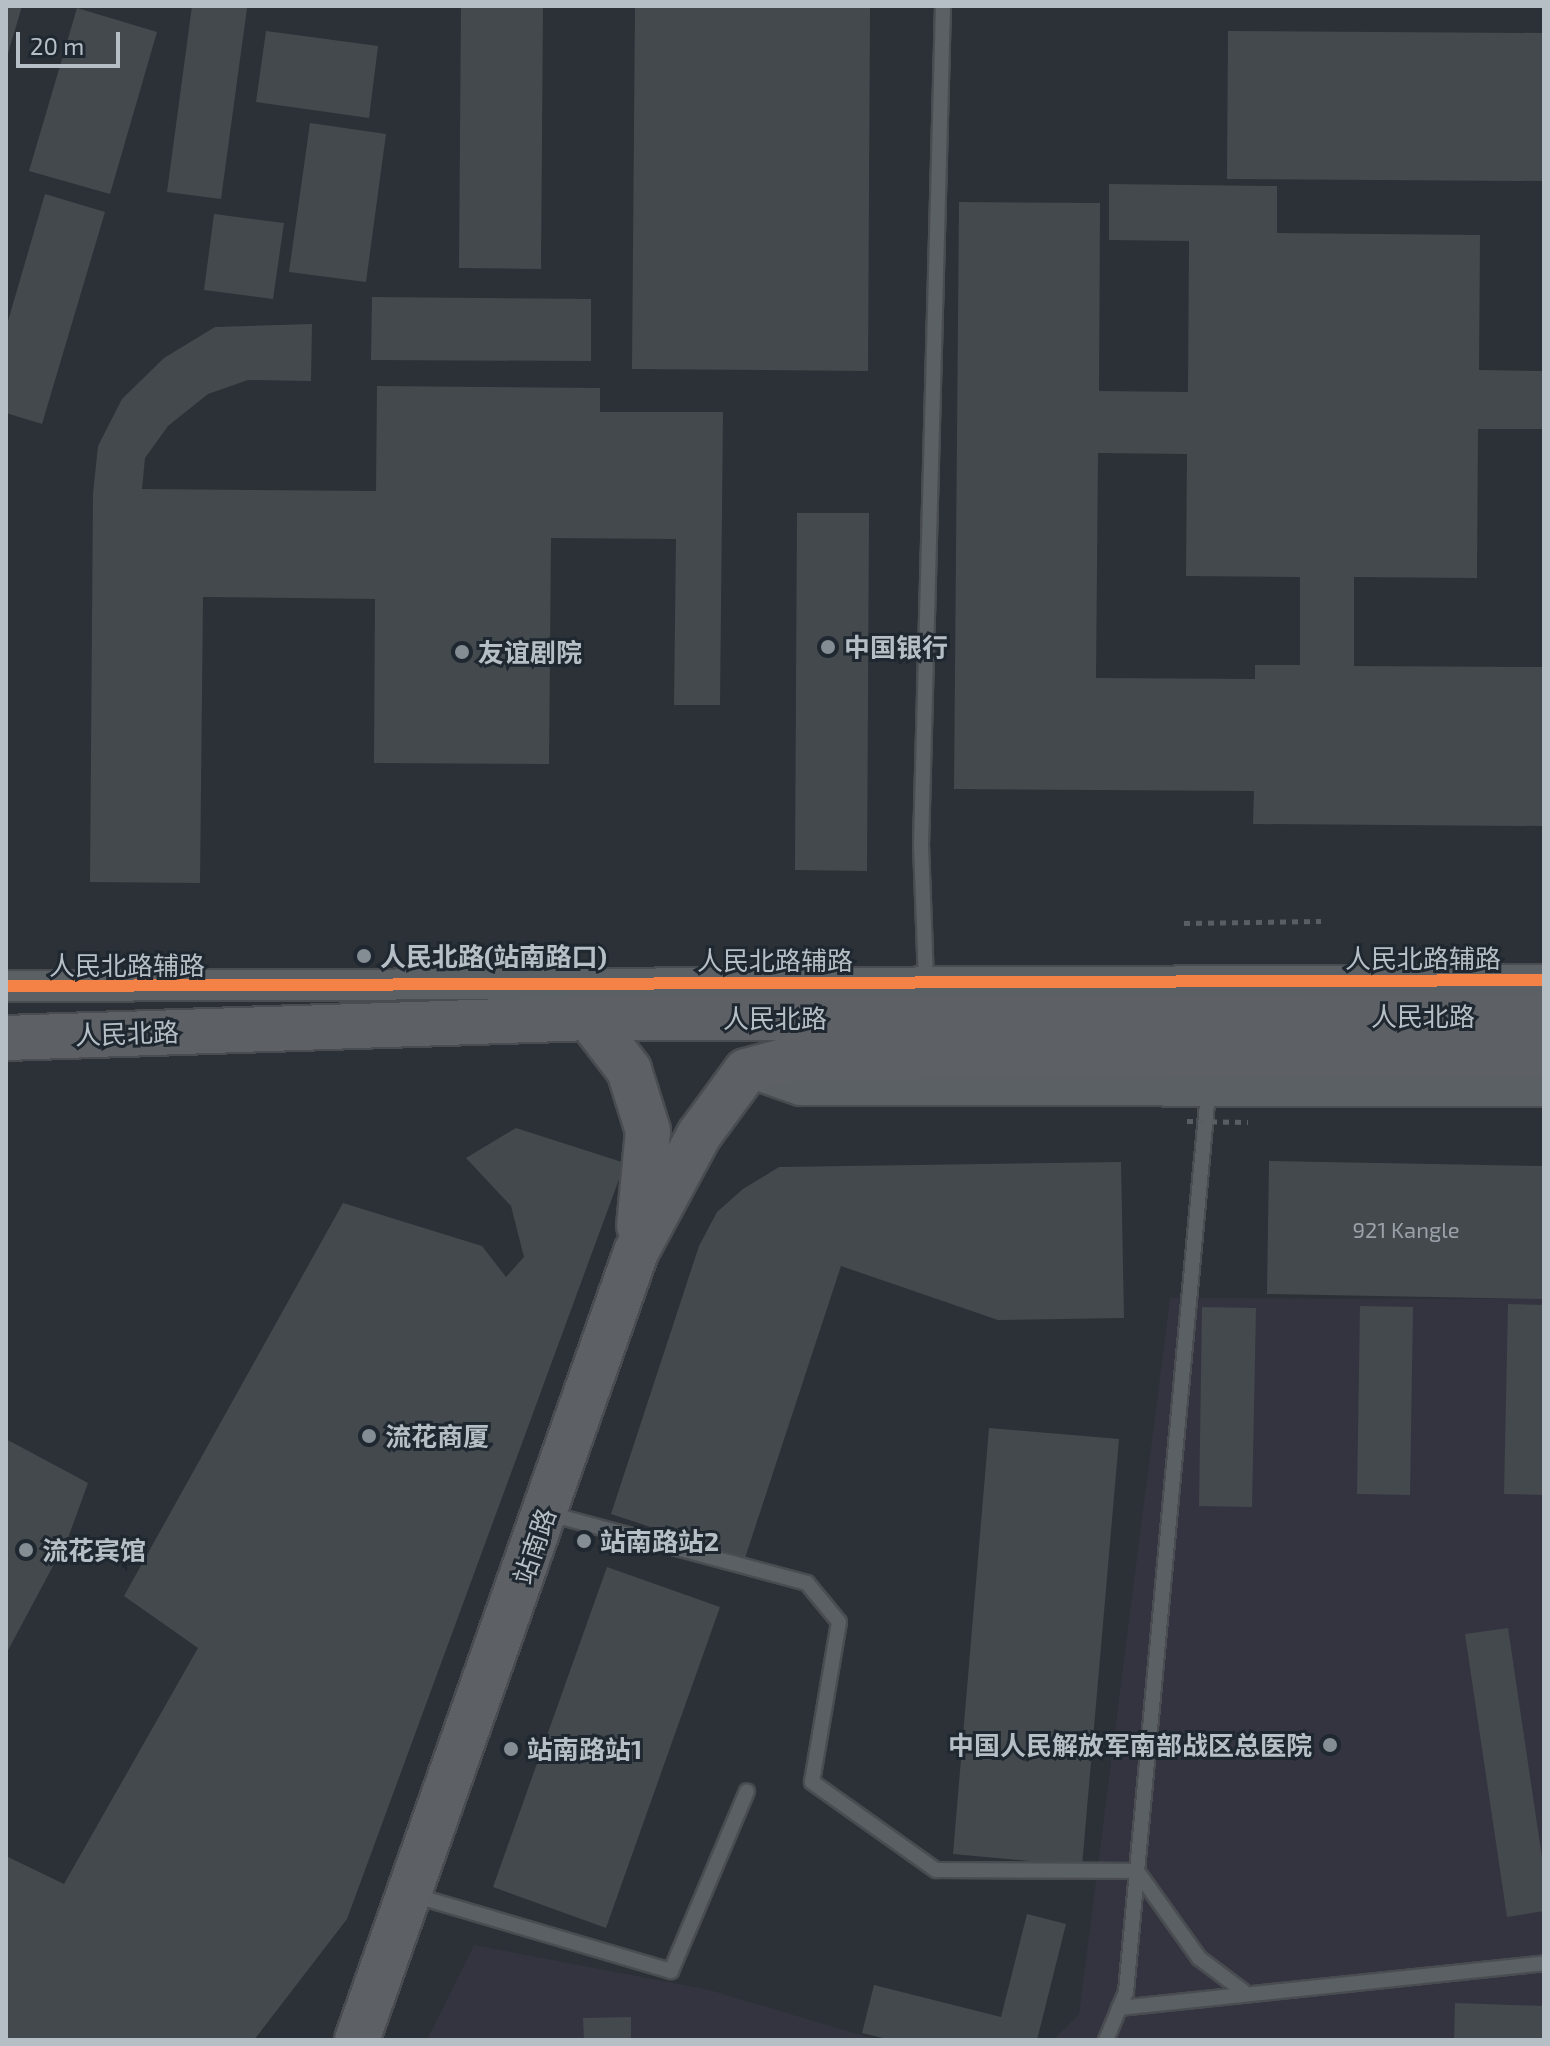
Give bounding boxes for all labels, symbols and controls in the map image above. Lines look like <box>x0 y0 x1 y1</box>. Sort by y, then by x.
scale bar <box>20 16 124 66</box>
text: 20 m <box>30 31 84 60</box>
place label: 中国银行 <box>844 631 948 663</box>
place label: 友谊剧院 <box>478 636 582 668</box>
marker: 中国银行 <box>819 638 837 656</box>
marker: 友谊剧院 <box>453 643 471 661</box>
place label: 人民北路(站南路口) <box>380 940 607 972</box>
street label: 人民北路辅路 <box>1345 942 1501 974</box>
street label: 人民北路辅路 <box>697 944 853 976</box>
marker: 人民北路(站南路口) <box>355 947 373 965</box>
street label: 人民北路辅路 <box>49 949 205 981</box>
street label: 人民北路 <box>1371 1000 1475 1032</box>
street label: 人民北路 <box>723 1002 827 1034</box>
street label: 人民北路 <box>74 1016 180 1050</box>
house number: 921 Kangle <box>1352 1217 1460 1243</box>
place label: 流花商厦 <box>385 1420 489 1452</box>
marker: 流花商厦 <box>360 1427 378 1445</box>
street label: 站南路 <box>507 1504 561 1588</box>
place label: 站南路站2 <box>600 1525 719 1557</box>
marker: 站南路站2 <box>575 1532 593 1550</box>
place label: 流花宾馆 <box>42 1534 146 1566</box>
marker: 流花宾馆 <box>17 1541 35 1559</box>
place label: 中国人民解放军南部战区总医院 <box>948 1729 1312 1761</box>
place label: 站南路站1 <box>527 1733 642 1765</box>
marker: 中国人民解放军南部战区总医院 <box>1319 1734 1341 1756</box>
marker: 站南路站1 <box>502 1740 520 1758</box>

